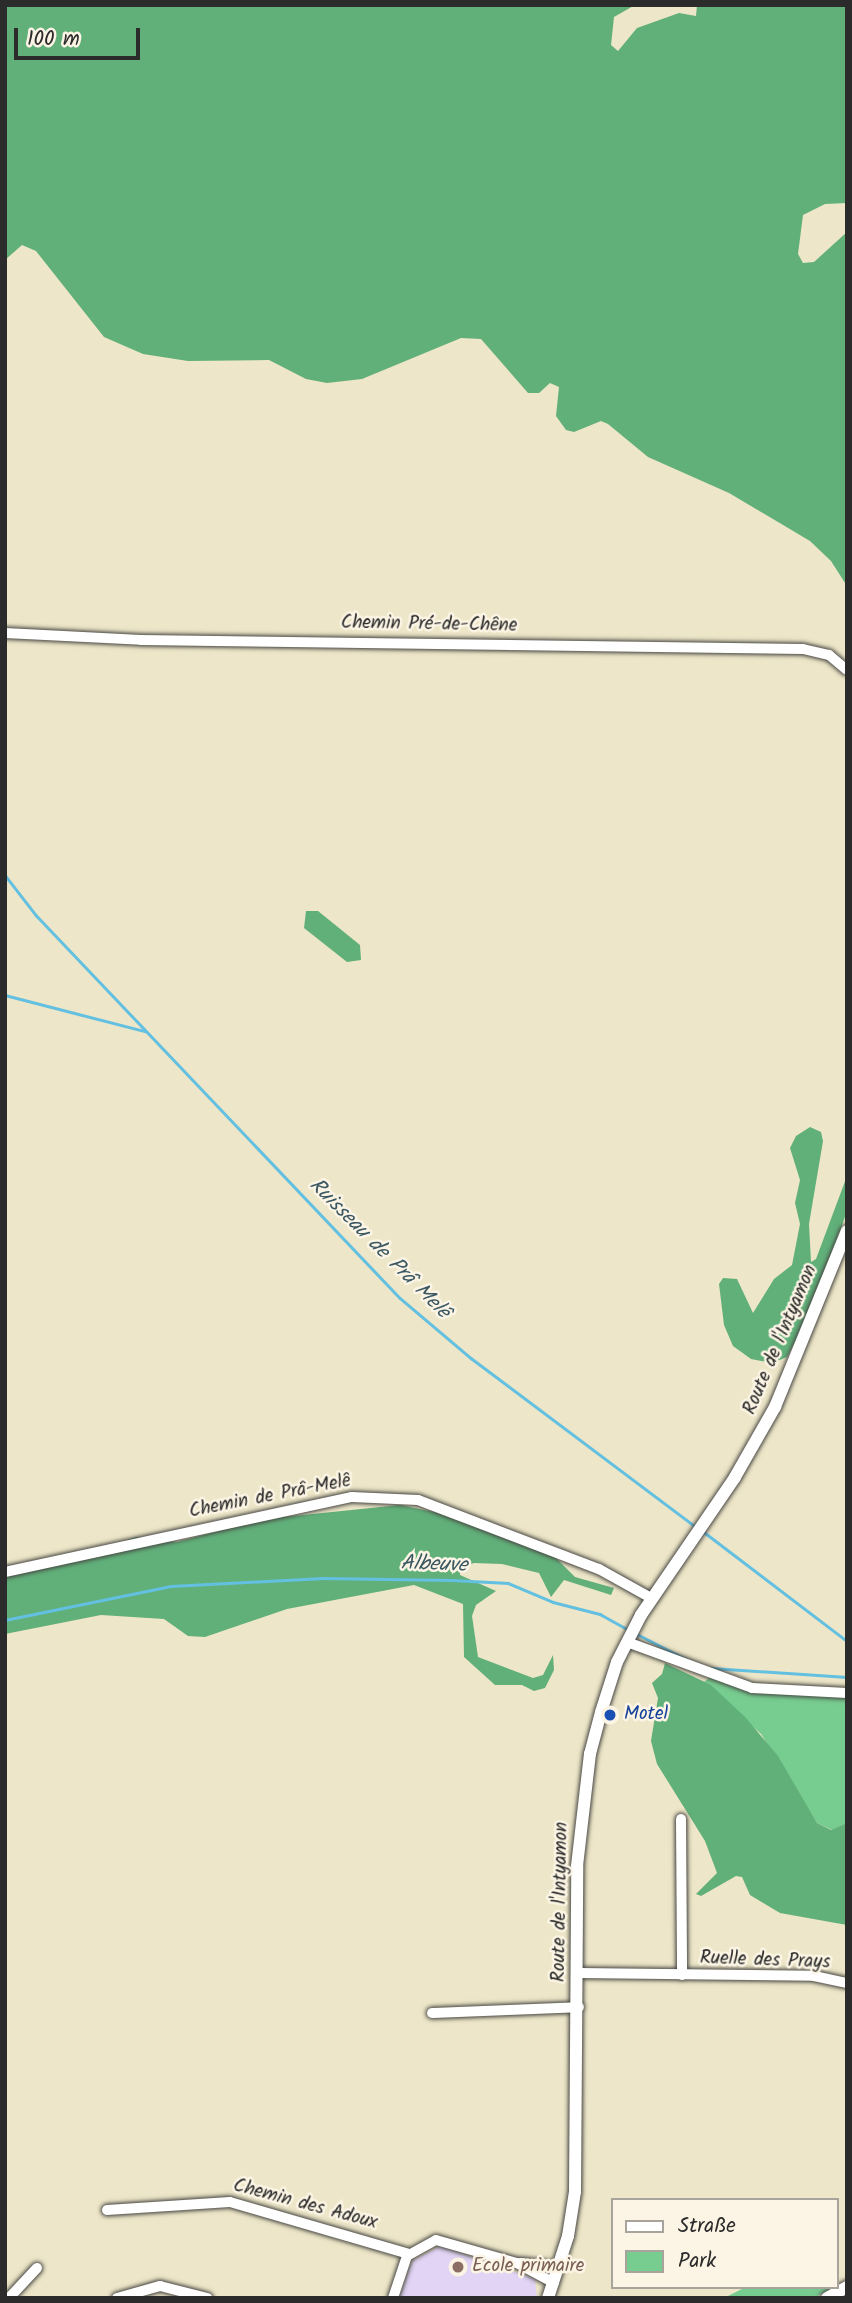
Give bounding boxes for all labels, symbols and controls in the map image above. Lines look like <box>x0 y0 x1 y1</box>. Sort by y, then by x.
scale bar <box>18 14 144 58</box>
text: 100 m <box>27 23 80 56</box>
street label: Chemin Pré-de-Chêne <box>341 612 517 638</box>
water label: Ruisseau de Prâ Melê <box>303 1173 455 1325</box>
street label: Route de l'Intyamon <box>739 1262 823 1418</box>
street label: Chemin de Prâ-Melê <box>187 1470 353 1524</box>
water label: Albeuve <box>400 1551 468 1579</box>
place label: Motel <box>624 1704 668 1726</box>
marker: Motel <box>602 1707 618 1723</box>
street label: Route de l'Intyamon <box>548 1822 574 1982</box>
street label: Ruelle des Prays <box>699 1947 831 1975</box>
street label: Chemin des Adoux <box>231 2175 379 2235</box>
legend <box>610 2198 838 2289</box>
text: Straße <box>678 2210 736 2243</box>
text: Park <box>678 2245 716 2278</box>
place label: Ecole primaire <box>472 2256 584 2278</box>
marker: Ecole primaire <box>450 2259 466 2275</box>

